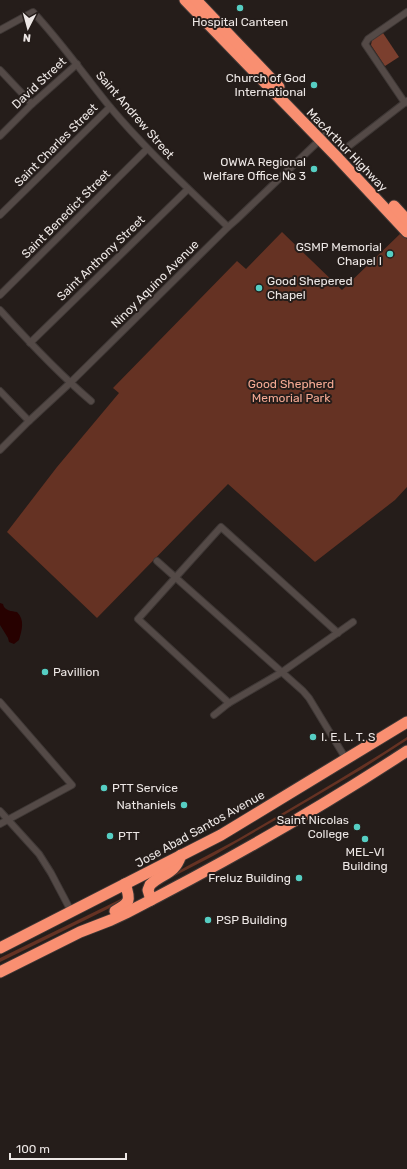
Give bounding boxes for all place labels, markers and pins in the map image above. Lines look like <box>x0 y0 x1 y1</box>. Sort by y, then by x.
marker: Hospital Canteen <box>235 3 245 13</box>
place label: Hospital Canteen <box>192 15 288 29</box>
place label: Church of God International <box>226 71 306 99</box>
marker: Church of God International <box>309 80 319 90</box>
place label: OWWA Regional Welfare Office № 3 <box>203 155 306 183</box>
marker: OWWA Regional Welfare Office № 3 <box>309 164 319 174</box>
place label: GSMP Memorial Chapel I <box>296 240 382 268</box>
marker: GSMP Memorial Chapel I <box>385 249 395 259</box>
place label: Good Shepered Chapel <box>267 274 353 302</box>
marker: Good Shepered Chapel <box>254 283 264 293</box>
place label: Pavillion <box>53 665 100 679</box>
marker: Pavillion <box>40 667 50 677</box>
place label: I. E. L. T. S <box>321 730 375 744</box>
marker: I. E. L. T. S <box>308 732 318 742</box>
place label: PTT Service <box>112 781 178 795</box>
marker: PTT Service <box>99 783 109 793</box>
place label: Nathaniels <box>117 798 176 812</box>
marker: Nathaniels <box>179 800 189 810</box>
place label: Saint Nicolas College <box>277 813 349 841</box>
marker: Saint Nicolas College <box>352 822 362 832</box>
place label: PTT <box>118 829 140 843</box>
marker: PTT <box>105 831 115 841</box>
marker: MEL-VI Building <box>360 834 370 844</box>
place label: MEL-VI Building <box>342 845 388 873</box>
place label: Freluz Building <box>208 871 291 885</box>
marker: Freluz Building <box>294 873 304 883</box>
place label: PSP Building <box>216 913 287 927</box>
marker: PSP Building <box>203 915 213 925</box>

